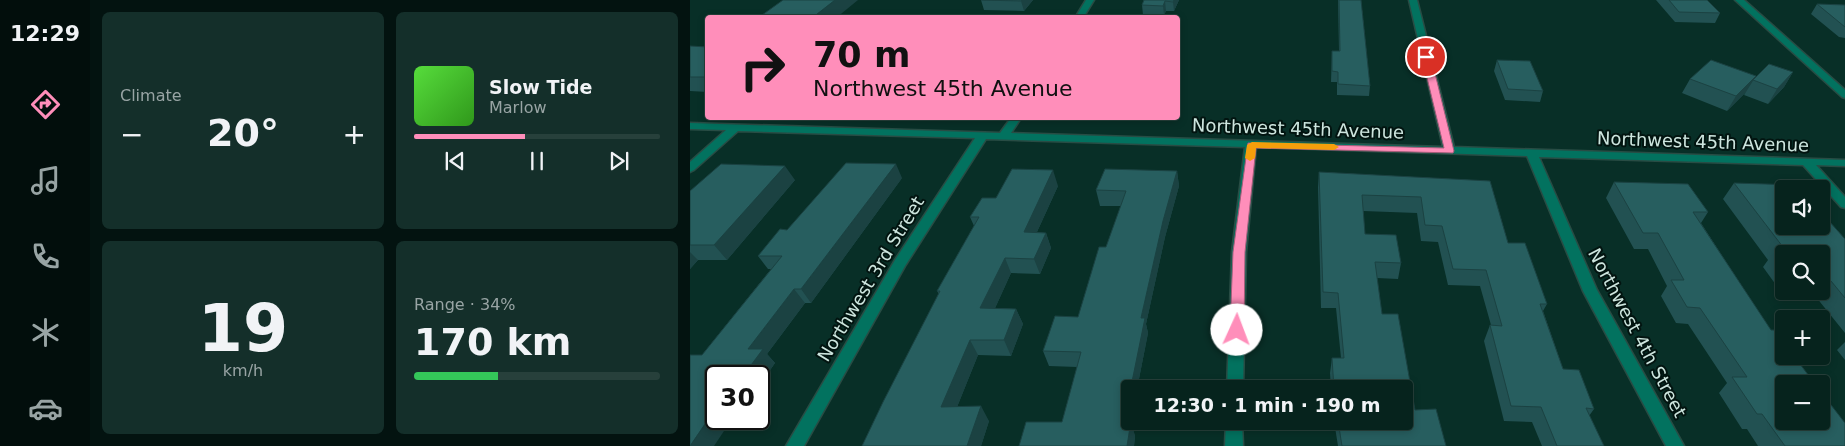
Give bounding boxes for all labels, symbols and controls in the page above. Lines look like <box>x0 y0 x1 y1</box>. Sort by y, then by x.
text: 12:29 <box>10 21 80 46</box>
icon: right <box>730 35 795 100</box>
text: 70 m <box>813 35 910 75</box>
pin <box>1405 36 1447 78</box>
icon: arrive <box>1412 43 1440 71</box>
text: Slow Tide <box>489 76 592 98</box>
text: Northwest 45th Avenue <box>813 76 1072 101</box>
text: Climate <box>120 86 182 105</box>
icon: directions <box>28 87 63 122</box>
text: Marlow <box>489 98 547 117</box>
text: 20° <box>207 111 279 155</box>
street label: Northwest 45th Avenue <box>1192 114 1404 143</box>
text: − <box>120 118 143 151</box>
text: + <box>343 118 366 151</box>
street label: Northwest 45th Avenue <box>1597 127 1809 156</box>
icon: previous <box>441 147 469 175</box>
icon: pause <box>523 147 551 175</box>
icon: next <box>605 147 633 175</box>
icon: music <box>28 163 63 198</box>
map controls <box>1775 180 1830 430</box>
button: sound <box>1775 180 1830 235</box>
street label: Northwest 3rd Street <box>813 192 928 365</box>
icon: phone <box>28 239 63 274</box>
street label: Northwest 4th Street <box>1584 245 1691 421</box>
button: search <box>1775 245 1830 300</box>
text: 19 <box>198 291 288 366</box>
text: Range · 34% <box>414 295 516 314</box>
position arrow <box>1210 303 1262 355</box>
button: + <box>1775 310 1830 365</box>
icon: climate <box>28 315 63 350</box>
text: 170 km <box>414 320 571 364</box>
text: km/h <box>223 361 263 380</box>
speed limit sign: 30 <box>705 365 770 430</box>
button: − <box>1775 375 1830 430</box>
icon: car <box>28 391 63 426</box>
text: 12:30 · 1 min · 190 m <box>1153 394 1381 416</box>

